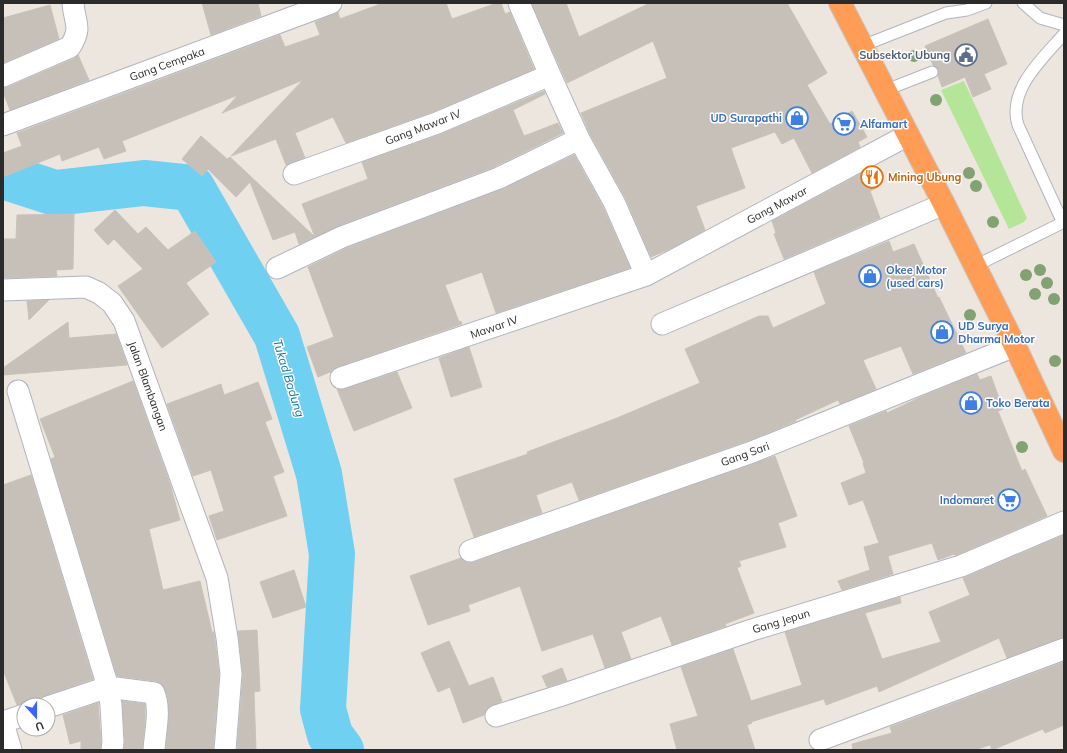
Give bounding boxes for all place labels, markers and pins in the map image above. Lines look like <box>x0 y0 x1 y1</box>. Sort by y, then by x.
public building icon: Subsektor Ubung <box>953 42 979 68</box>
place label: Subsektor Ubung <box>859 48 950 62</box>
shop icon: UD Surapathi <box>784 105 810 131</box>
place label: UD Surapathi <box>710 111 782 125</box>
supermarket icon: Alfamart <box>831 111 857 137</box>
place label: Alfamart <box>860 117 907 131</box>
restaurant icon: Mining Ubung <box>859 164 885 190</box>
place label: Mining Ubung <box>888 170 962 184</box>
shop icon: Okee Motor (used cars) <box>857 263 883 289</box>
place label: Okee Motor (used cars) <box>886 263 947 290</box>
shop icon: UD Surya Dharma Motor <box>929 319 955 345</box>
place label: UD Surya Dharma Motor <box>958 319 1036 346</box>
shop icon: Toko Berata <box>958 390 984 416</box>
place label: Toko Berata <box>986 396 1050 410</box>
supermarket icon: Indomaret <box>996 487 1022 513</box>
place label: Indomaret <box>940 493 994 507</box>

